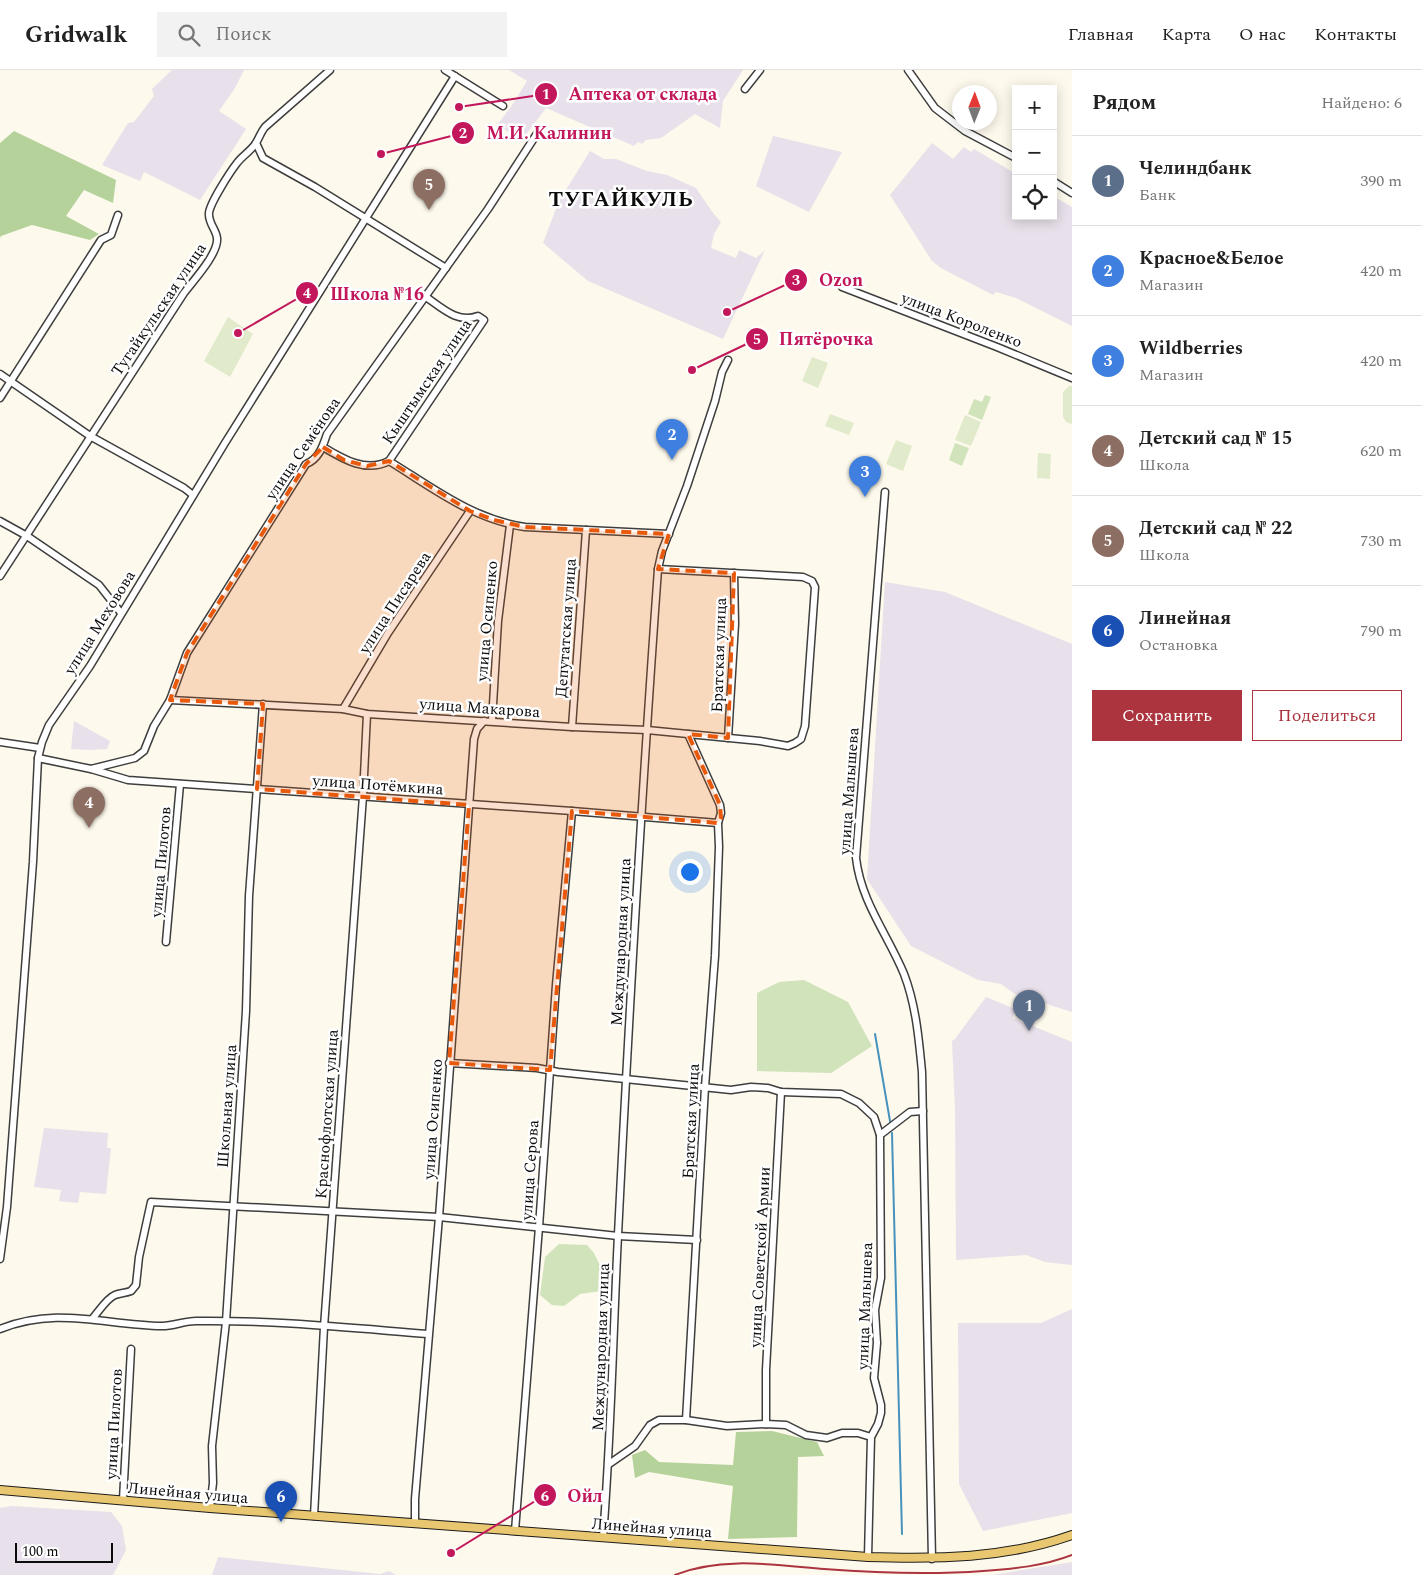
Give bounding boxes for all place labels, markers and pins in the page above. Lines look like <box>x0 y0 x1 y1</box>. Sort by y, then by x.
callout: Аптека от склада <box>534 77 728 110</box>
callout: М.И. Калинин <box>451 116 621 149</box>
pin: 5 <box>413 169 445 210</box>
callout: Ozon <box>784 264 873 297</box>
callout: Школа №16 <box>295 277 434 310</box>
callout: Пятёрочка <box>744 322 884 355</box>
pin: 2 <box>656 419 688 460</box>
pin: 3 <box>849 456 881 497</box>
pin: 4 <box>73 787 105 828</box>
pin: 1 <box>1013 990 1045 1031</box>
callout: Ойл <box>532 1479 613 1512</box>
pin: 6 <box>265 1481 297 1522</box>

